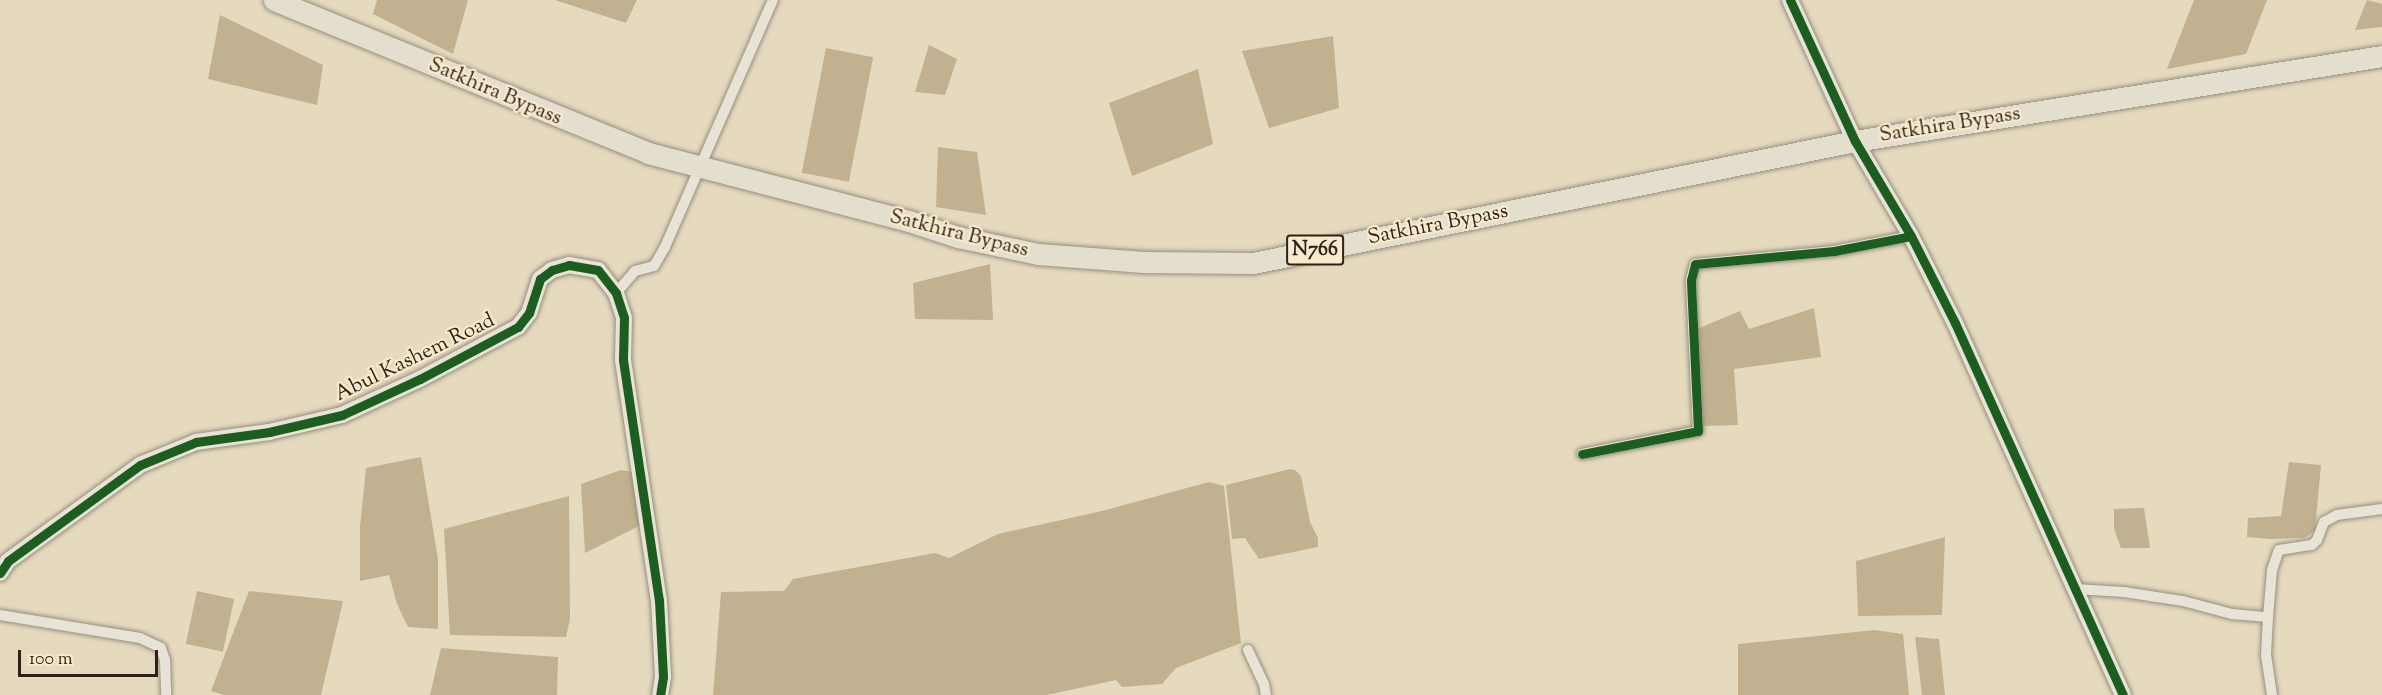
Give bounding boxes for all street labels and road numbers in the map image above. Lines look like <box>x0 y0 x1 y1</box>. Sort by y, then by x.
street label: Satkhira Bypass <box>425 53 565 131</box>
street label: Satkhira Bypass <box>1878 101 2022 149</box>
street label: Satkhira Bypass <box>1366 199 1510 251</box>
street label: Satkhira Bypass <box>887 205 1031 263</box>
road number: N766 <box>1285 233 1345 267</box>
street label: Abul Kashem Road <box>331 308 499 408</box>

